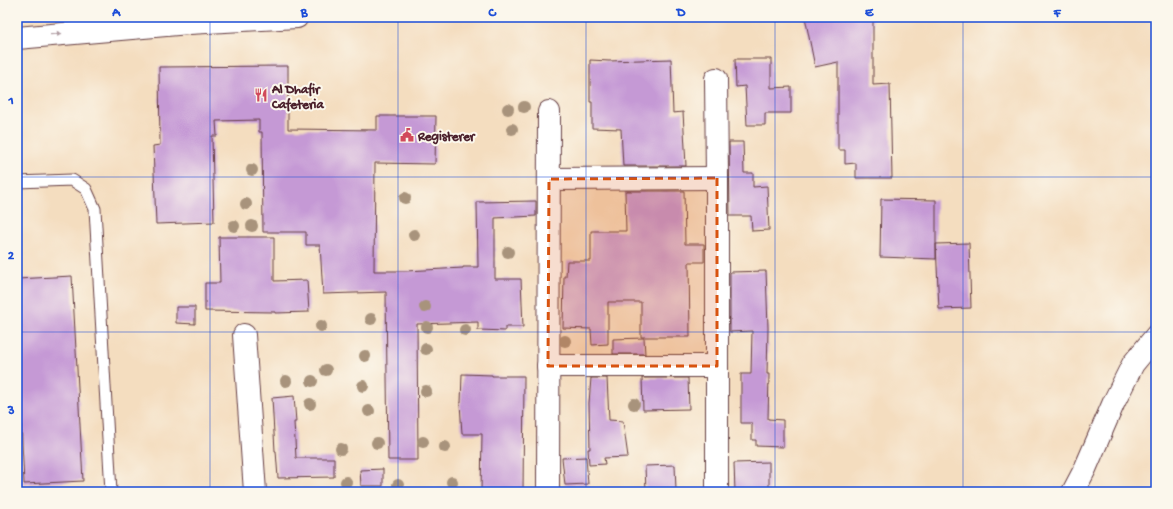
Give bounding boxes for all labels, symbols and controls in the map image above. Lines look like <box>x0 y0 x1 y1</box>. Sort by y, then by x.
text: A <box>111 6 121 21</box>
text: B <box>300 6 309 21</box>
text: C <box>487 6 497 21</box>
text: D <box>676 6 686 21</box>
text: E <box>865 6 874 21</box>
text: F <box>1053 6 1062 21</box>
one-way arrow <box>50 31 62 38</box>
place label: Al Dhafir Cafeteria <box>271 82 324 113</box>
restaurant icon: Al Dhafir Cafeteria <box>253 87 269 103</box>
text: 1 <box>7 94 14 109</box>
public building icon: Registerer <box>399 127 415 143</box>
place label: Registerer <box>417 130 476 145</box>
text: 2 <box>8 249 15 264</box>
text: 3 <box>7 404 15 419</box>

